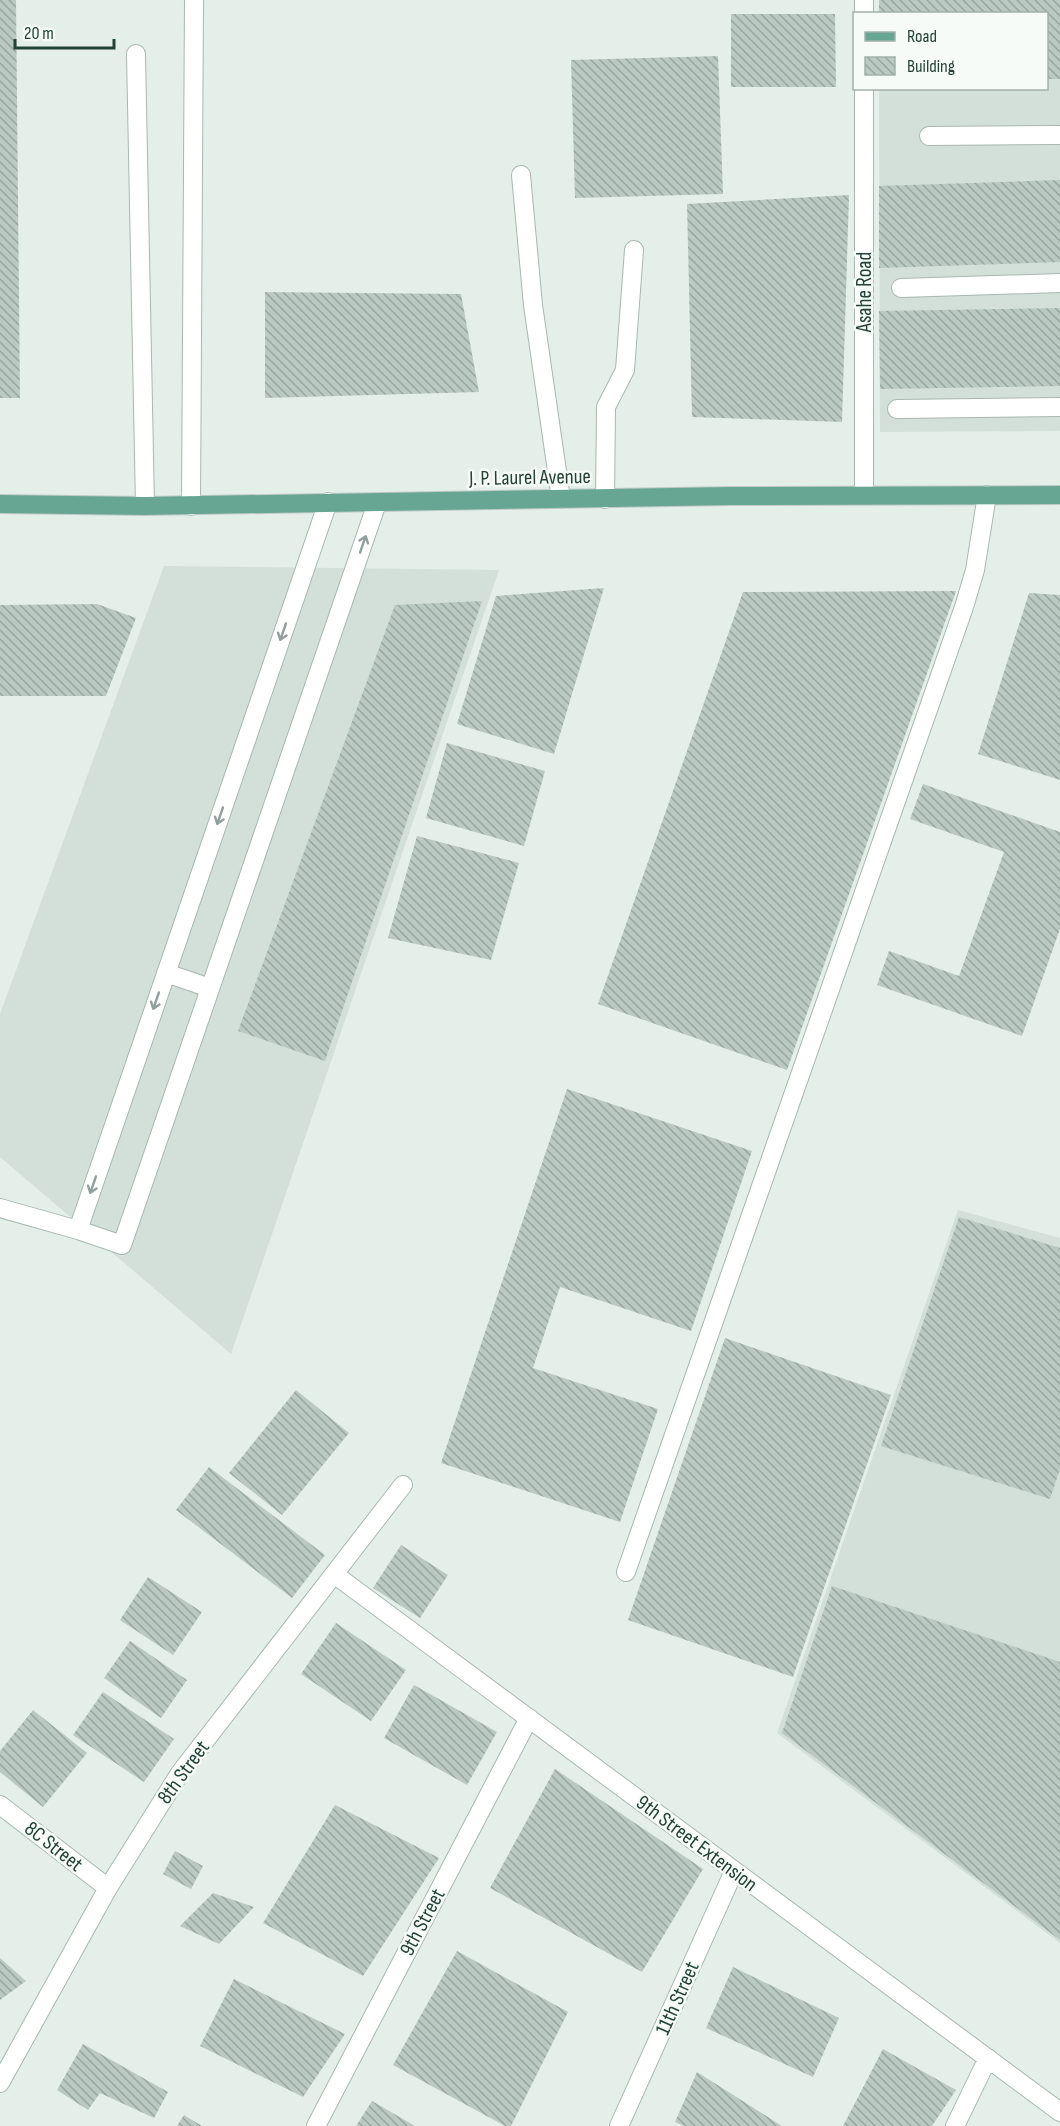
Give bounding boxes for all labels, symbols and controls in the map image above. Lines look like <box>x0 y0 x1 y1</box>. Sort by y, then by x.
scale bar <box>15 12 114 50</box>
legend <box>853 12 1048 90</box>
text: 20 m <box>24 23 54 44</box>
text: Road <box>907 26 937 47</box>
text: Building <box>907 56 955 77</box>
street label: Asahe Road <box>852 252 877 333</box>
street label: J. P. Laurel Avenue <box>468 464 591 491</box>
one-way arrow <box>358 535 369 554</box>
one-way arrow <box>277 622 288 641</box>
one-way arrow <box>213 806 224 825</box>
one-way arrow <box>150 991 161 1010</box>
one-way arrow <box>87 1175 98 1194</box>
street label: 8th Street <box>152 1736 215 1809</box>
street label: 9th Street Extension <box>631 1790 762 1897</box>
street label: 8C Street <box>20 1816 88 1877</box>
street label: 9th Street <box>394 1884 450 1960</box>
street label: 11th Street <box>650 1958 705 2039</box>

